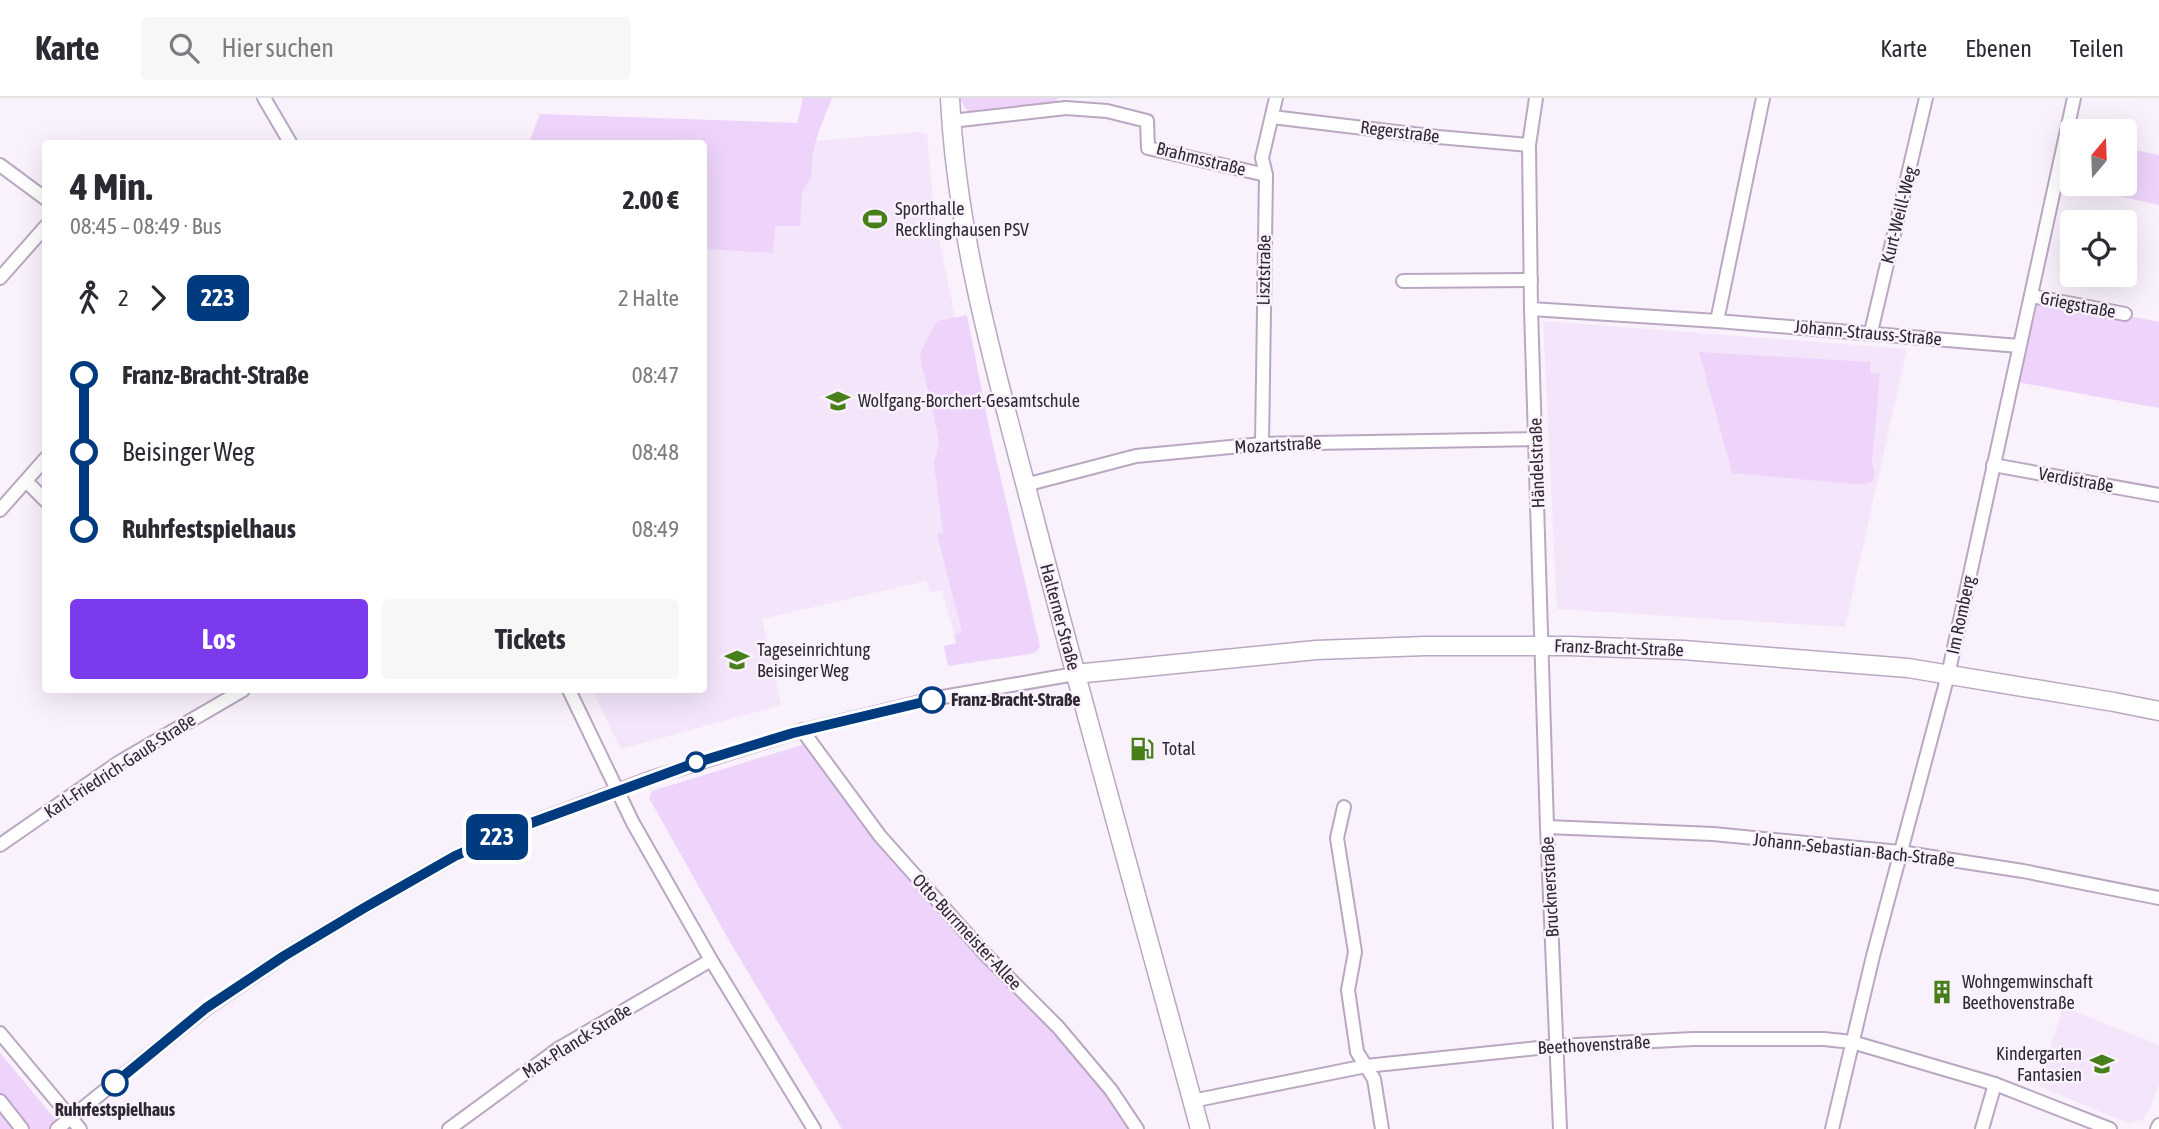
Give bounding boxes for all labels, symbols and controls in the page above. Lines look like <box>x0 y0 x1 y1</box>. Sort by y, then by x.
search box <box>141 17 631 80</box>
text: Karte <box>35 29 99 67</box>
icon: search <box>165 29 203 67</box>
text: Hier suchen <box>221 33 334 63</box>
text: Karte <box>1880 35 1927 62</box>
text: Ebenen <box>1965 35 2032 62</box>
text: Teilen <box>2070 35 2124 62</box>
street label: Regerstraße <box>1359 116 1441 147</box>
north arrow <box>2060 119 2137 196</box>
map controls <box>2060 119 2137 287</box>
street label: Brahmsstraße <box>1154 137 1248 180</box>
street label: Kurt-Weill-Weg <box>1876 164 1921 266</box>
text: 4 Min. <box>70 165 152 208</box>
text: 2.00 € <box>622 185 679 215</box>
place label: Sporthalle Recklinghausen PSV <box>895 198 1029 240</box>
sports icon: Sporthalle Recklinghausen PSV <box>861 205 889 233</box>
button: locate <box>2060 210 2137 287</box>
text: 08:45 – 08:49 · Bus <box>70 213 222 239</box>
street label: Lisztstraße <box>1252 235 1275 305</box>
icon: walk <box>70 279 108 317</box>
icon: forward <box>139 279 177 317</box>
text: 223 <box>201 284 235 311</box>
text: 2 <box>118 285 129 311</box>
text: 2 Halte <box>618 285 679 311</box>
street label: Griegstraße <box>2039 287 2118 322</box>
street label: Johann-Strauss-Straße <box>1793 316 1943 349</box>
text: Franz-Bracht-Straße <box>122 360 309 390</box>
text: 08:47 <box>632 362 679 388</box>
school or university icon: Wolfgang-Borchert-Gesamtschule <box>824 387 852 415</box>
place label: Wolfgang-Borchert-Gesamtschule <box>858 390 1080 411</box>
street label: Händelstraße <box>1524 417 1549 509</box>
street label: Mozartstraße <box>1234 432 1322 457</box>
text: Beisinger Weg <box>122 437 255 467</box>
text: 08:48 <box>632 439 679 465</box>
street label: Verdistraße <box>2037 463 2115 496</box>
text: Ruhrfestspielhaus <box>122 514 296 544</box>
text: 08:49 <box>632 516 679 542</box>
street label: Halterner Straße <box>1036 561 1085 672</box>
street label: Im Romberg <box>1942 574 1979 656</box>
button: Los <box>70 599 368 679</box>
button: Tickets <box>382 599 679 679</box>
street label: Franz-Bracht-Straße <box>1554 635 1684 660</box>
place label: Tageseinrichtung Beisinger Weg <box>757 639 870 681</box>
school or university icon: Tageseinrichtung Beisinger Weg <box>723 646 751 674</box>
marker: Franz-Bracht-Straße <box>919 687 945 713</box>
place label: Franz-Bracht-Straße <box>951 689 1081 710</box>
street label: Karl-Friedrich-Gauß-Straße <box>40 709 199 822</box>
fuel station icon: Total <box>1128 735 1156 763</box>
place label: Total <box>1162 738 1196 759</box>
unlabelled marker <box>686 752 706 772</box>
line badge: 223 <box>457 814 537 860</box>
text: 223 <box>480 823 514 850</box>
street label: Johann-Sebastian-Bach-Straße <box>1752 828 1956 871</box>
street label: Brucknerstraße <box>1536 836 1563 938</box>
street label: Otto-Burrmeister-Allee <box>908 869 1026 994</box>
place label: Wohngemwinschaft Beethovenstraße <box>1962 971 2093 1013</box>
building icon: Wohngemwinschaft Beethovenstraße <box>1928 978 1956 1006</box>
street label: Max-Planck-Straße <box>518 999 635 1083</box>
street label: Beethovenstraße <box>1537 1031 1651 1058</box>
place label: Kindergarten Fantasien <box>1996 1043 2082 1085</box>
school or university icon: Kindergarten Fantasien <box>2088 1050 2116 1078</box>
marker: Ruhrfestspielhaus <box>102 1070 128 1096</box>
place label: Ruhrfestspielhaus <box>55 1099 176 1120</box>

